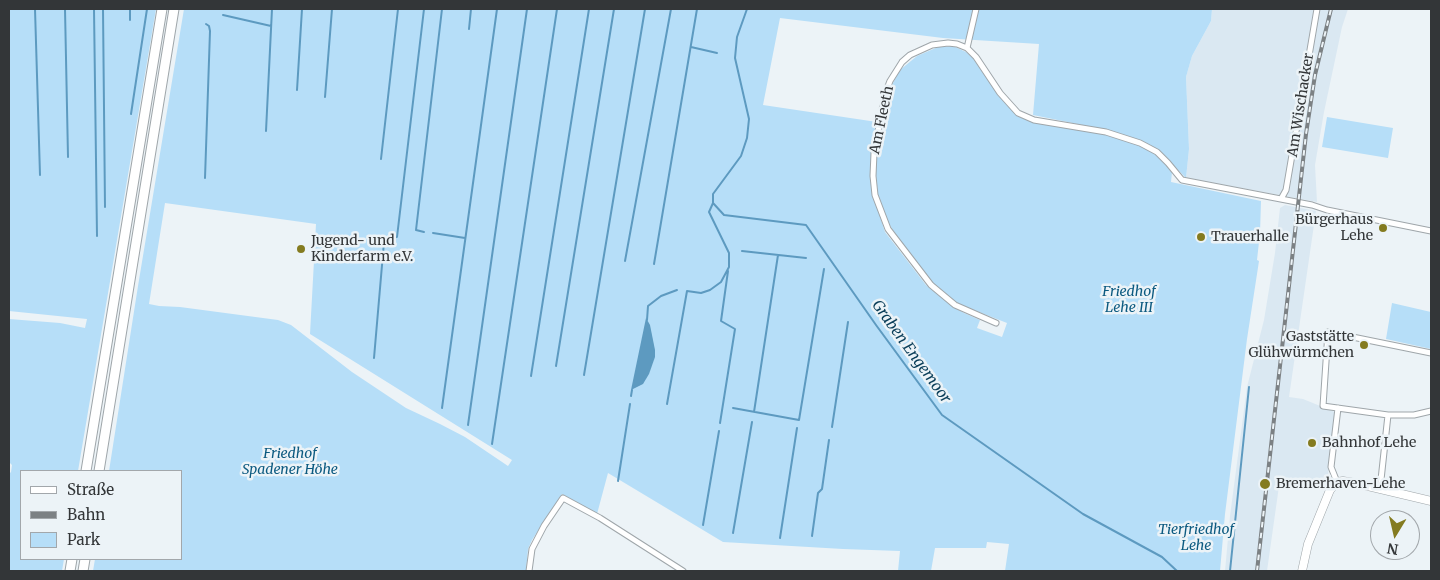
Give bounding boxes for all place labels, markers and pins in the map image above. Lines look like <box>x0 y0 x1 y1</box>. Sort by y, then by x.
place label: Bürgerhaus Lehe <box>1295 212 1373 244</box>
marker: Bürgerhaus Lehe <box>1377 222 1389 234</box>
place label: Trauerhalle <box>1211 229 1289 245</box>
marker: Trauerhalle <box>1195 231 1207 243</box>
place label: Jugend- und Kinderfarm e.V. <box>311 233 413 266</box>
marker: Jugend- und Kinderfarm e.V. <box>295 243 307 255</box>
place label: Gaststätte Glühwürmchen <box>1248 329 1354 362</box>
marker: Gaststätte Glühwürmchen <box>1358 339 1370 351</box>
place label: Bahnhof Lehe <box>1322 435 1416 451</box>
marker: Bahnhof Lehe <box>1306 437 1318 449</box>
place label: Bremerhaven-Lehe <box>1276 476 1405 492</box>
marker: Bremerhaven-Lehe <box>1258 477 1272 491</box>

